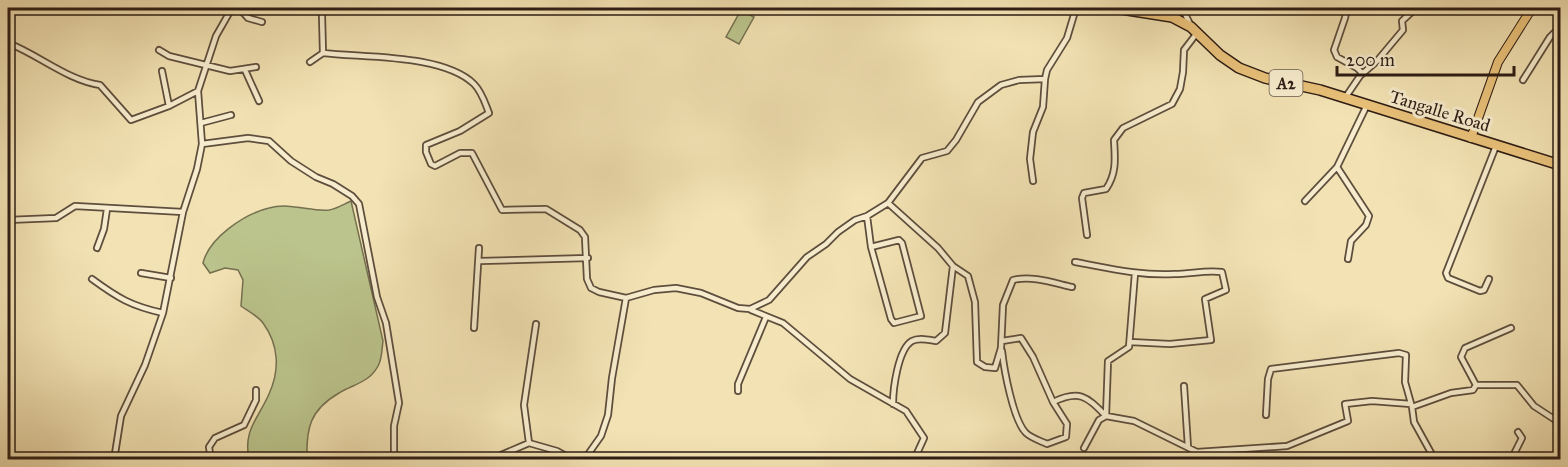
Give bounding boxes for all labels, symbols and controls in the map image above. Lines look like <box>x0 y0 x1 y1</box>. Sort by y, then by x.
scale bar <box>1337 39 1514 77</box>
text: 200 m <box>1346 49 1395 71</box>
road number: A2 <box>1270 70 1302 96</box>
street label: Tangalle Road <box>1387 85 1493 138</box>

